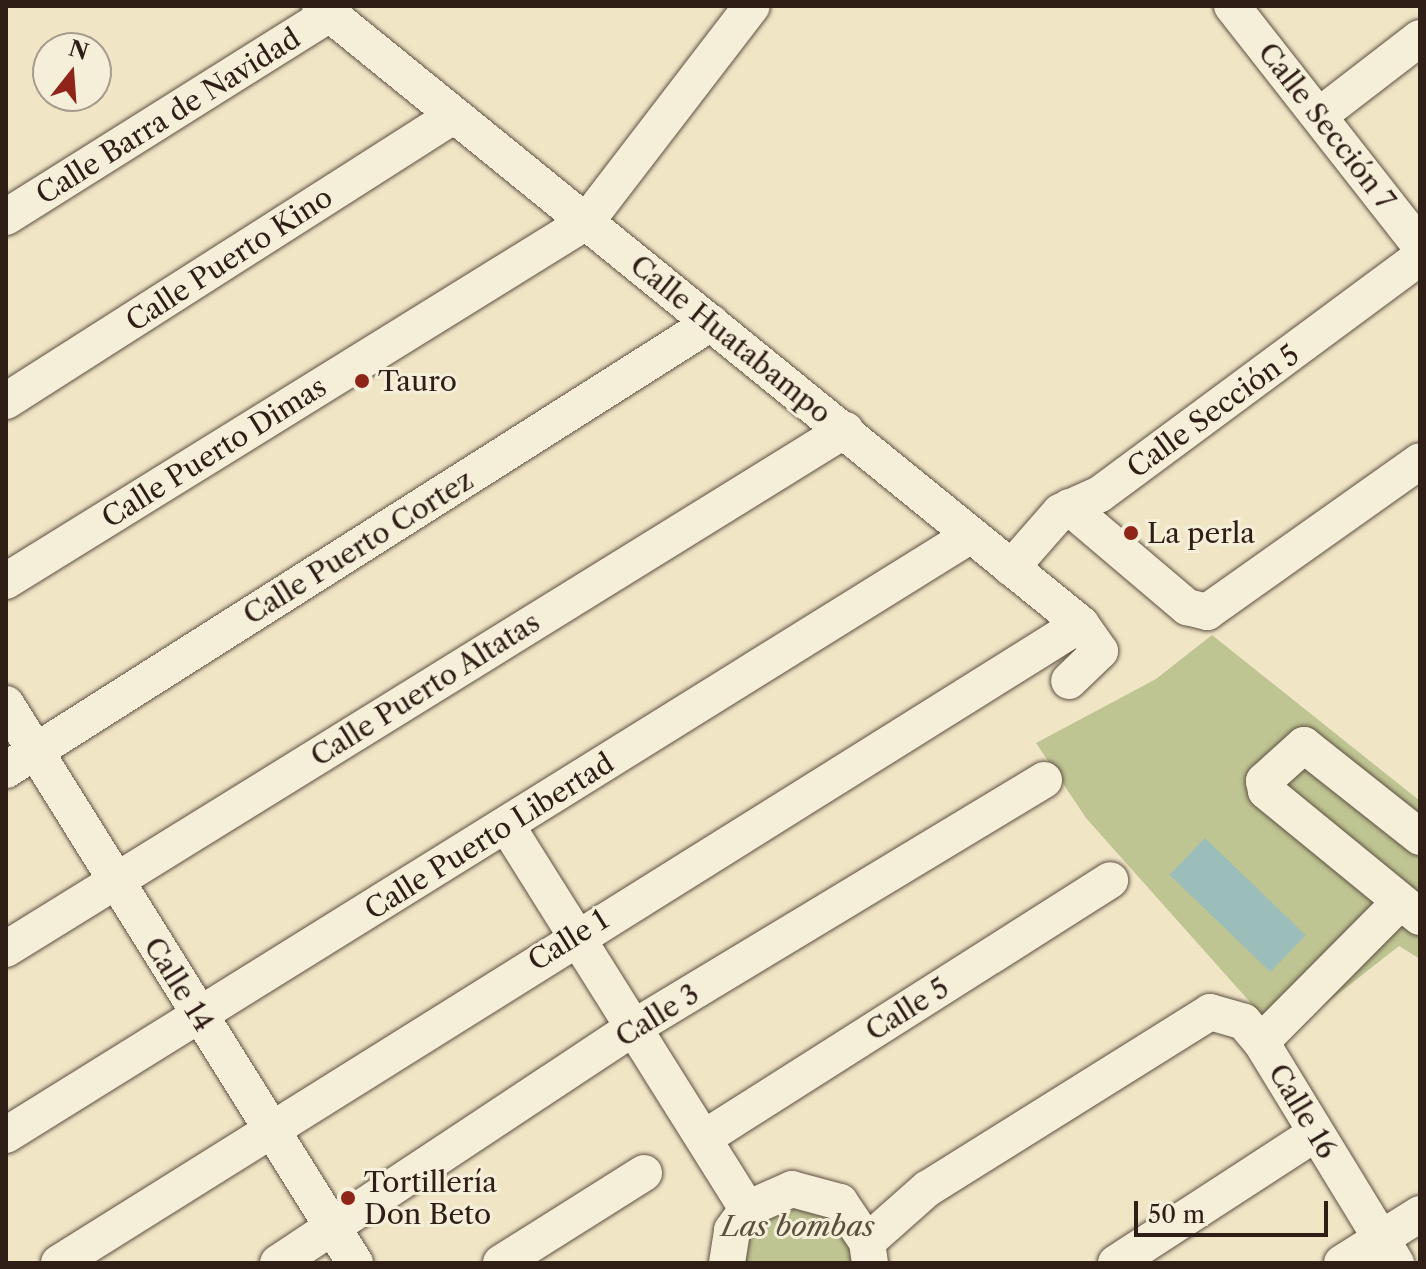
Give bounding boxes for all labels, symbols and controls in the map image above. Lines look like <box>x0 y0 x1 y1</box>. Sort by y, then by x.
street label: Calle Barra de Navidad <box>30 21 306 211</box>
north arrow <box>32 32 112 112</box>
street label: Calle Sección 7 <box>1251 36 1403 216</box>
street label: Calle Puerto Kino <box>120 180 338 338</box>
street label: Calle Huatabampo <box>624 248 838 430</box>
street label: Calle Sección 5 <box>1121 337 1305 485</box>
place label: Tauro <box>378 364 457 398</box>
street label: Calle Puerto Dimas <box>96 369 332 535</box>
marker: Tauro <box>353 372 371 390</box>
street label: Calle Puerto Cortez <box>237 463 479 631</box>
place label: La perla <box>1147 516 1255 550</box>
marker: La perla <box>1122 524 1140 542</box>
street label: Calle Puerto Altatas <box>304 605 546 773</box>
street label: Calle Puerto Libertad <box>358 746 620 926</box>
street label: Calle 1 <box>522 902 614 978</box>
street label: Calle 14 <box>137 931 221 1037</box>
street label: Calle 5 <box>859 971 955 1047</box>
street label: Calle 3 <box>609 976 705 1054</box>
street label: Calle 16 <box>1262 1058 1344 1164</box>
place label: Tortillería Don Beto <box>364 1165 497 1231</box>
scale bar <box>1138 1185 1332 1235</box>
marker: Tortillería Don Beto <box>339 1189 357 1207</box>
text: 50 m <box>1148 1200 1205 1229</box>
park label: Las bombas <box>721 1209 875 1243</box>

